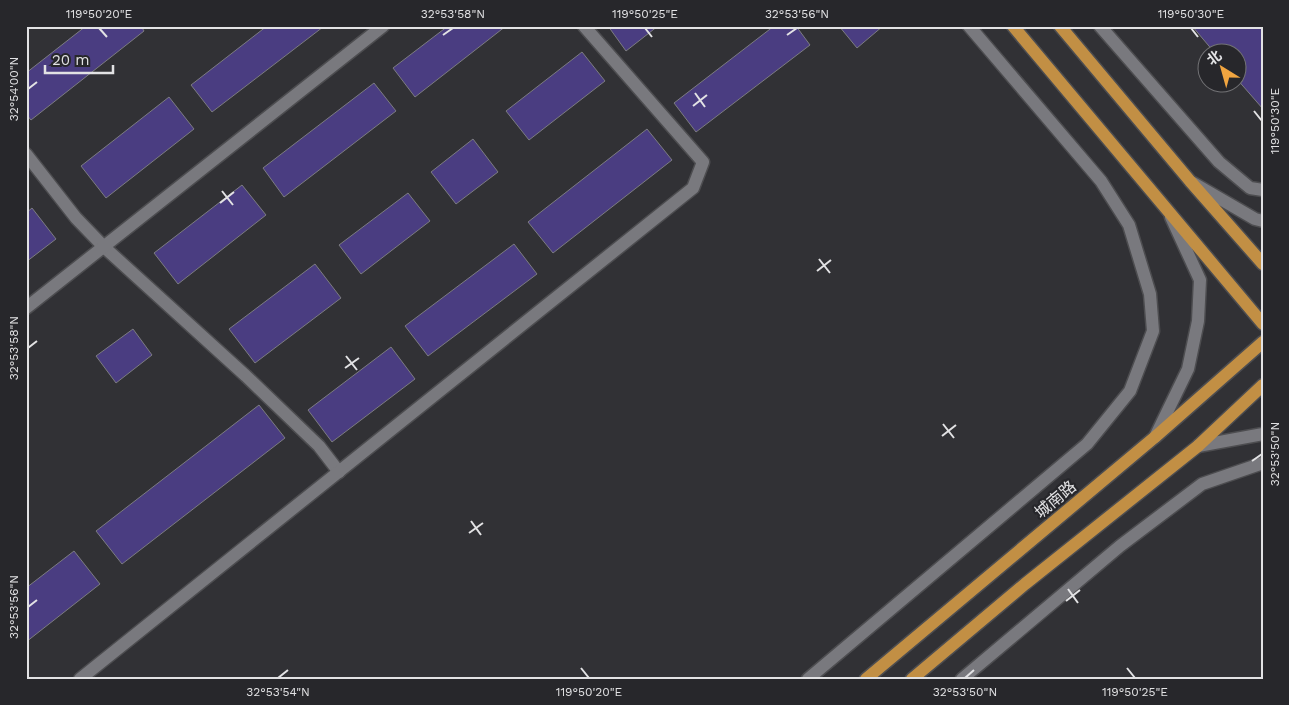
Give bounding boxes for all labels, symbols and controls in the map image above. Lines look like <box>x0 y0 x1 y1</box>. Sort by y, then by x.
text: 119°50'20"E <box>66 7 133 21</box>
text: 32°53'58"N <box>421 7 485 21</box>
text: 119°50'25"E <box>612 7 678 21</box>
text: 32°53'56"N <box>765 7 829 21</box>
text: 119°50'30"E <box>1158 7 1225 21</box>
scale bar <box>45 42 112 74</box>
north arrow <box>1196 42 1246 92</box>
text: 北 <box>1204 47 1225 68</box>
text: 20 m <box>52 51 90 69</box>
text: 32°54'00"N <box>7 57 21 121</box>
text: 119°50'30"E <box>1268 87 1282 154</box>
text: 32°53'58"N <box>7 316 21 380</box>
text: 32°53'50"N <box>1268 422 1282 486</box>
street label: 城南路 <box>1031 477 1080 522</box>
text: 32°53'56"N <box>7 575 21 639</box>
text: 32°53'54"N <box>246 685 310 699</box>
text: 119°50'20"E <box>556 685 623 699</box>
text: 32°53'50"N <box>933 685 997 699</box>
text: 119°50'25"E <box>1102 685 1168 699</box>

